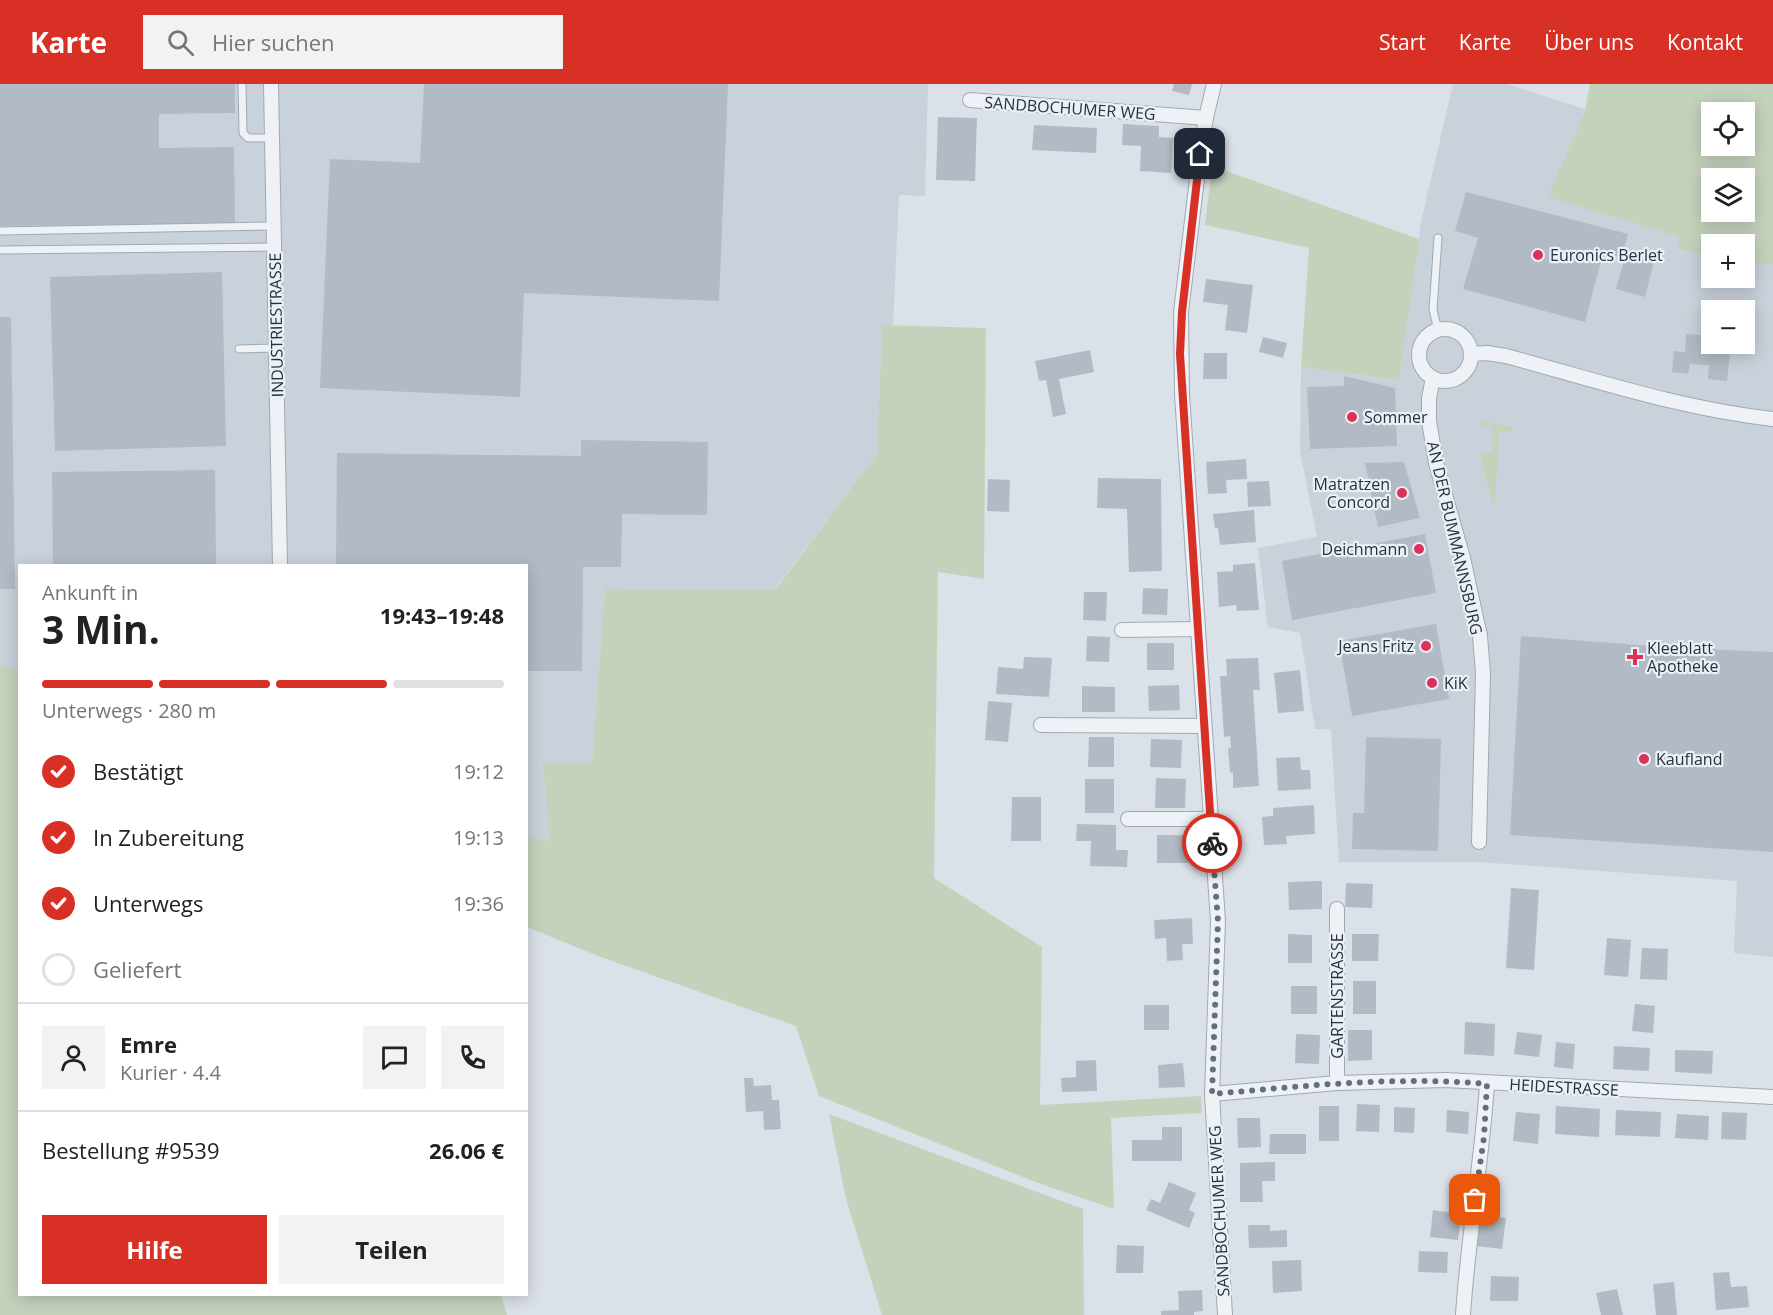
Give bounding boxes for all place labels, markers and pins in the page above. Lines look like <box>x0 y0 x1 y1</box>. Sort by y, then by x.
pin <box>1174 128 1225 179</box>
place label: Euronics Berlet <box>1550 244 1663 266</box>
marker: Euronics Berlet <box>1531 248 1545 262</box>
place label: Sommer <box>1364 406 1428 428</box>
marker: Sommer <box>1345 410 1359 424</box>
place label: Matratzen Concord <box>1314 473 1390 513</box>
marker: Matratzen Concord <box>1395 486 1409 500</box>
place label: Deichmann <box>1322 538 1407 560</box>
marker: Deichmann <box>1412 542 1426 556</box>
place label: Jeans Fritz <box>1336 635 1414 657</box>
place label: Kleeblatt Apotheke <box>1647 637 1718 677</box>
marker: Jeans Fritz <box>1419 639 1433 653</box>
marker: Kleeblatt Apotheke <box>1628 650 1642 664</box>
place label: KiK <box>1444 672 1468 694</box>
marker: KiK <box>1425 676 1439 690</box>
place label: Kaufland <box>1656 748 1722 770</box>
marker: Kaufland <box>1637 752 1651 766</box>
pin <box>1449 1174 1500 1225</box>

